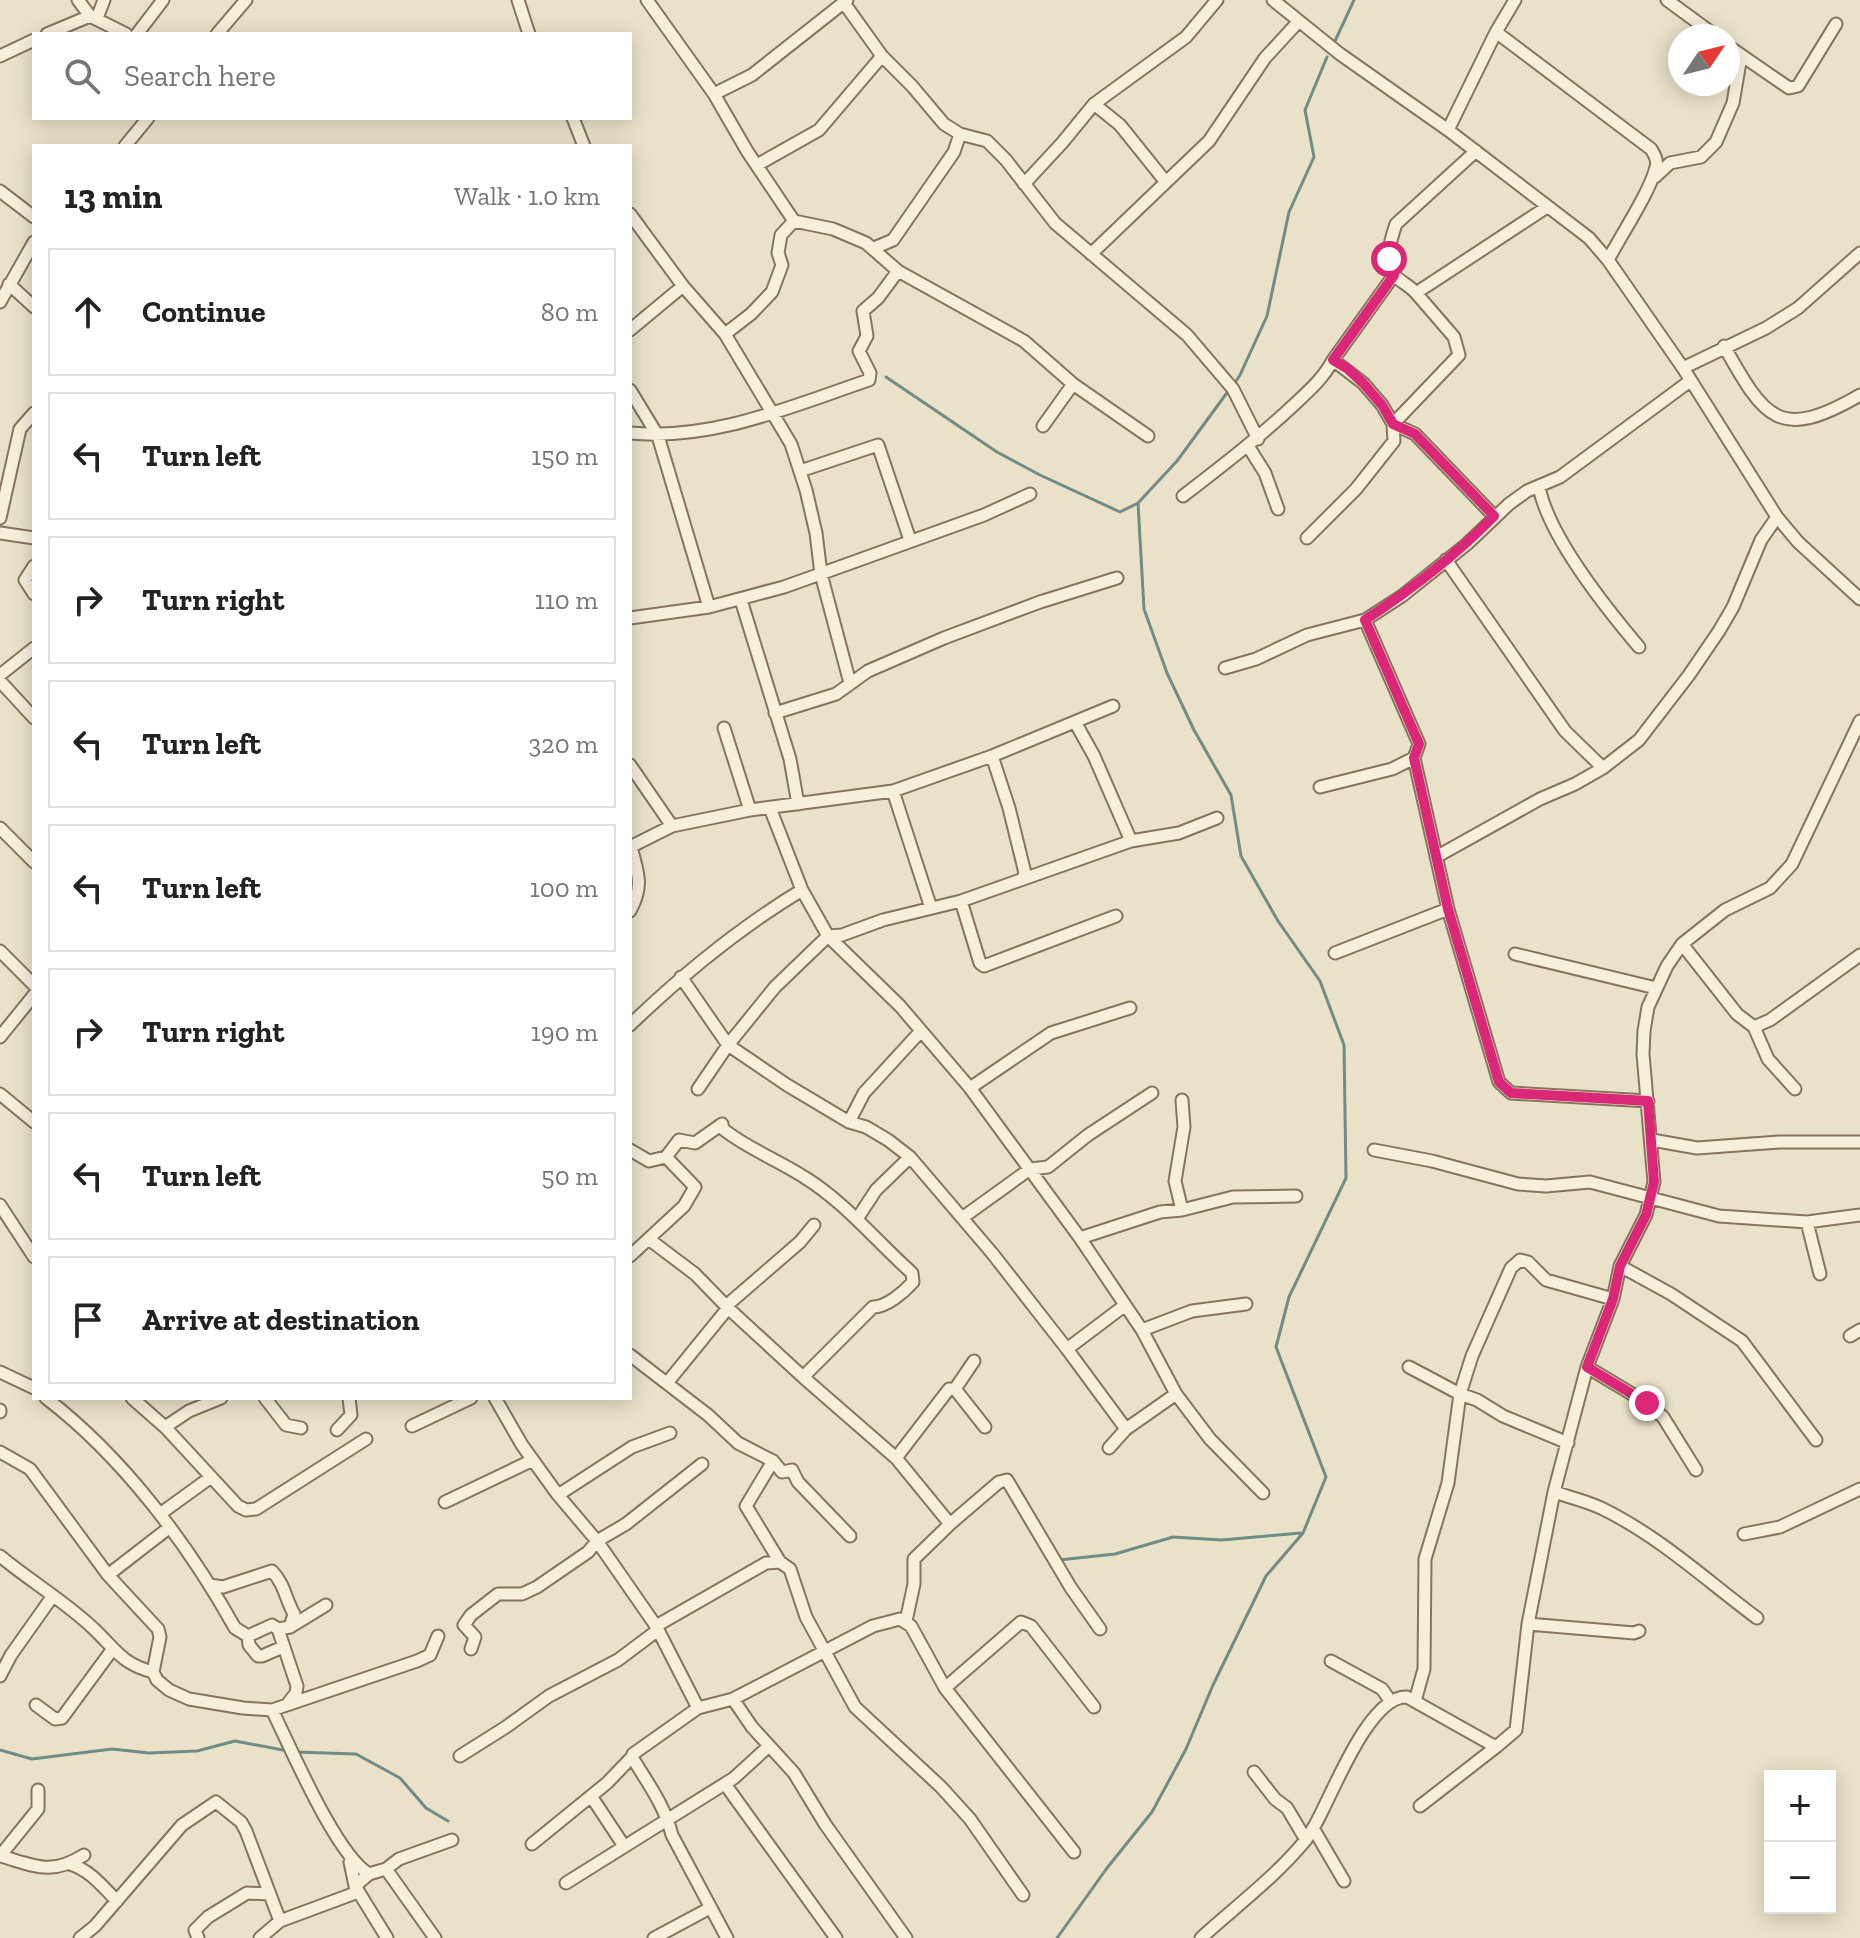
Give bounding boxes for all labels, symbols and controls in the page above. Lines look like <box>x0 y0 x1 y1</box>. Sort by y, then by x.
north arrow <box>1668 24 1740 96</box>
search box <box>32 32 632 120</box>
icon: search <box>60 54 104 98</box>
text: Search here <box>124 58 276 94</box>
text: 13 min <box>64 176 162 217</box>
text: Walk · 1.0 km <box>454 180 600 212</box>
route start <box>1371 241 1407 277</box>
icon: ahead <box>66 290 110 334</box>
text: Continue <box>142 294 266 330</box>
text: 80 m <box>541 296 598 328</box>
icon: left <box>66 434 110 478</box>
text: Turn left <box>142 438 261 474</box>
text: 150 m <box>531 440 598 472</box>
icon: right <box>66 578 110 622</box>
text: Turn right <box>142 582 284 618</box>
text: 110 m <box>535 584 598 616</box>
icon: left <box>66 722 110 766</box>
text: Turn left <box>142 726 261 762</box>
text: 320 m <box>529 728 598 760</box>
icon: left <box>66 866 110 910</box>
text: Turn left <box>142 870 261 906</box>
text: 100 m <box>530 872 598 904</box>
icon: right <box>66 1010 110 1054</box>
text: Turn right <box>142 1014 284 1050</box>
text: 190 m <box>531 1016 598 1048</box>
icon: left <box>66 1154 110 1198</box>
text: Turn left <box>142 1158 261 1194</box>
text: 50 m <box>541 1160 598 1192</box>
icon: arrive <box>66 1298 110 1342</box>
text: Arrive at destination <box>142 1302 419 1338</box>
route end <box>1629 1385 1665 1421</box>
map controls <box>1764 1770 1836 1914</box>
button: + <box>1764 1770 1836 1842</box>
button: − <box>1764 1842 1836 1914</box>

